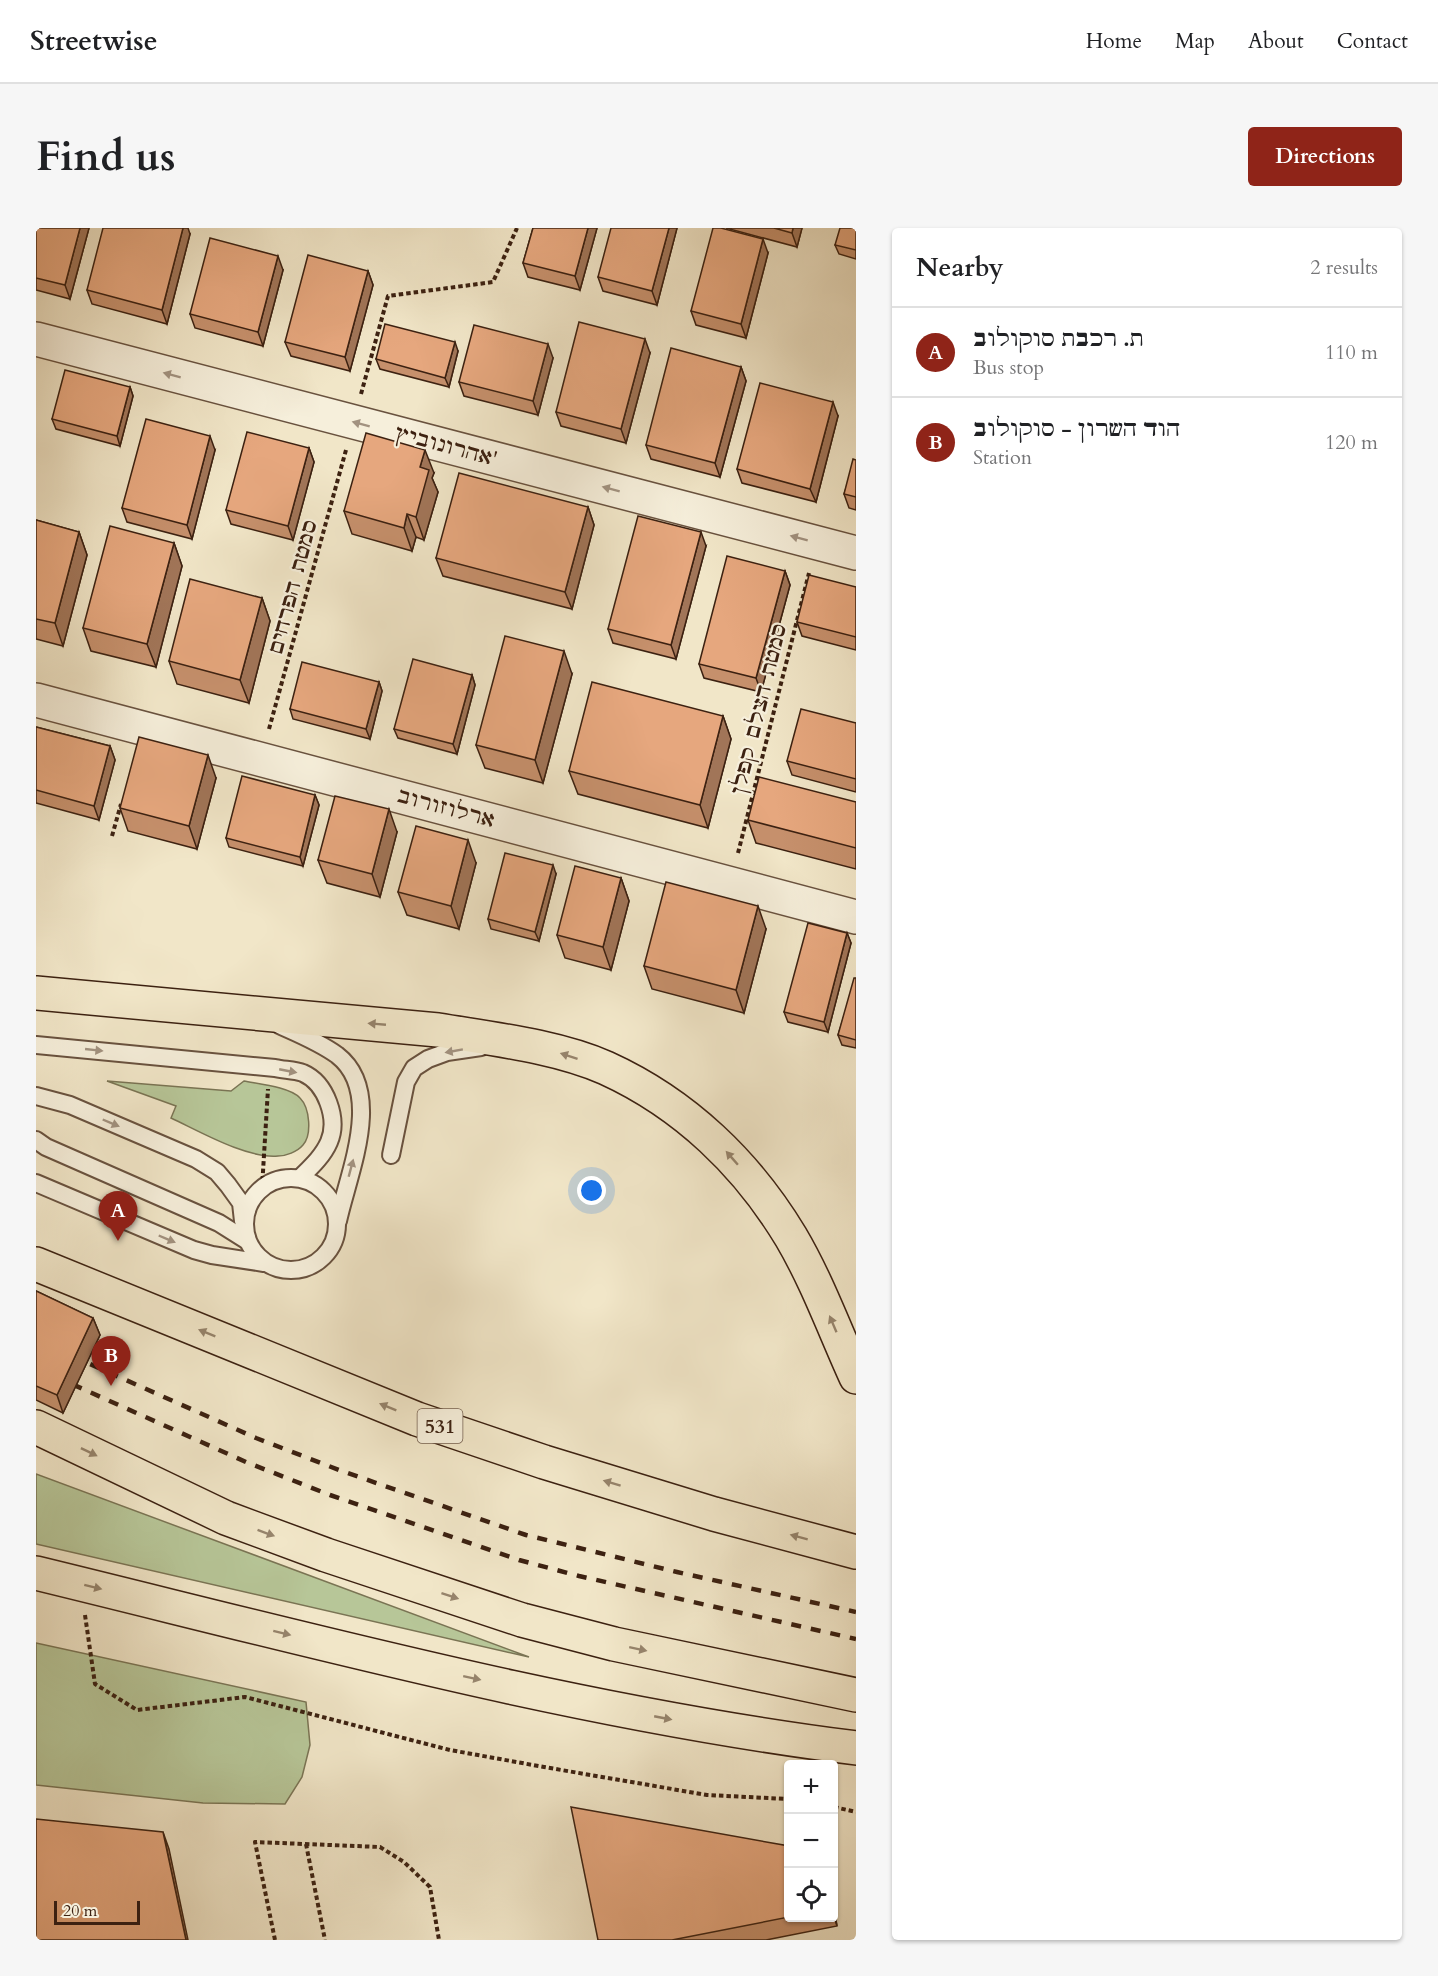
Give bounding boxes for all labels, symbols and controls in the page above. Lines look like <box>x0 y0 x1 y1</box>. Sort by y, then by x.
text: Streetwise <box>30 22 158 60</box>
text: Home <box>1086 27 1142 56</box>
text: Map <box>1175 27 1215 56</box>
text: About <box>1248 27 1304 56</box>
text: Contact <box>1337 27 1408 56</box>
button: Directions <box>1248 127 1402 186</box>
text: Find us <box>36 128 176 185</box>
text: Nearby <box>916 250 1004 285</box>
text: 2 results <box>1310 254 1378 281</box>
text: ת. רכבת סוקולוב <box>973 324 1144 354</box>
text: A <box>928 339 943 366</box>
text: 110 m <box>1325 339 1378 366</box>
text: Bus stop <box>973 354 1044 381</box>
one-way arrow <box>163 369 182 379</box>
text: הוד השרון - סוקולוב <box>973 414 1180 444</box>
street label: אהרונוביץ' <box>392 418 500 474</box>
one-way arrow <box>352 419 370 428</box>
text: B <box>928 429 943 456</box>
text: 120 m <box>1325 429 1378 456</box>
text: Station <box>973 444 1032 471</box>
one-way arrow <box>602 484 620 493</box>
street label: סמטת הפרחים <box>261 516 325 658</box>
one-way arrow <box>790 533 809 543</box>
street label: סמטת הצלם קפלן <box>724 620 794 798</box>
street label: ארלוזורוב <box>394 781 498 835</box>
one-way arrow <box>367 1019 386 1029</box>
one-way arrow <box>85 1045 104 1055</box>
one-way arrow <box>444 1047 463 1056</box>
one-way arrow <box>560 1051 578 1060</box>
one-way arrow <box>279 1067 298 1076</box>
one-way arrow <box>102 1118 120 1128</box>
one-way arrow <box>725 1150 738 1166</box>
one-way arrow <box>346 1159 356 1177</box>
your location <box>577 1176 606 1205</box>
pin: A <box>98 1192 137 1241</box>
one-way arrow <box>158 1235 176 1244</box>
one-way arrow <box>828 1314 838 1332</box>
one-way arrow <box>198 1328 216 1337</box>
pin: B <box>92 1336 130 1386</box>
one-way arrow <box>378 1402 396 1412</box>
road number: 531 <box>418 1409 462 1443</box>
one-way arrow <box>80 1447 97 1457</box>
one-way arrow <box>603 1478 621 1487</box>
one-way arrow <box>257 1528 275 1538</box>
one-way arrow <box>790 1531 809 1541</box>
one-way arrow <box>84 1583 102 1593</box>
one-way arrow <box>441 1592 459 1601</box>
one-way arrow <box>273 1629 291 1639</box>
one-way arrow <box>629 1645 648 1654</box>
one-way arrow <box>463 1674 482 1683</box>
one-way arrow <box>654 1714 673 1723</box>
map controls <box>784 1760 838 1922</box>
button: + <box>784 1760 838 1814</box>
button: − <box>784 1814 838 1868</box>
button: locate <box>784 1868 838 1922</box>
scale bar <box>54 1898 140 1926</box>
text: 20 m <box>63 1900 97 1922</box>

